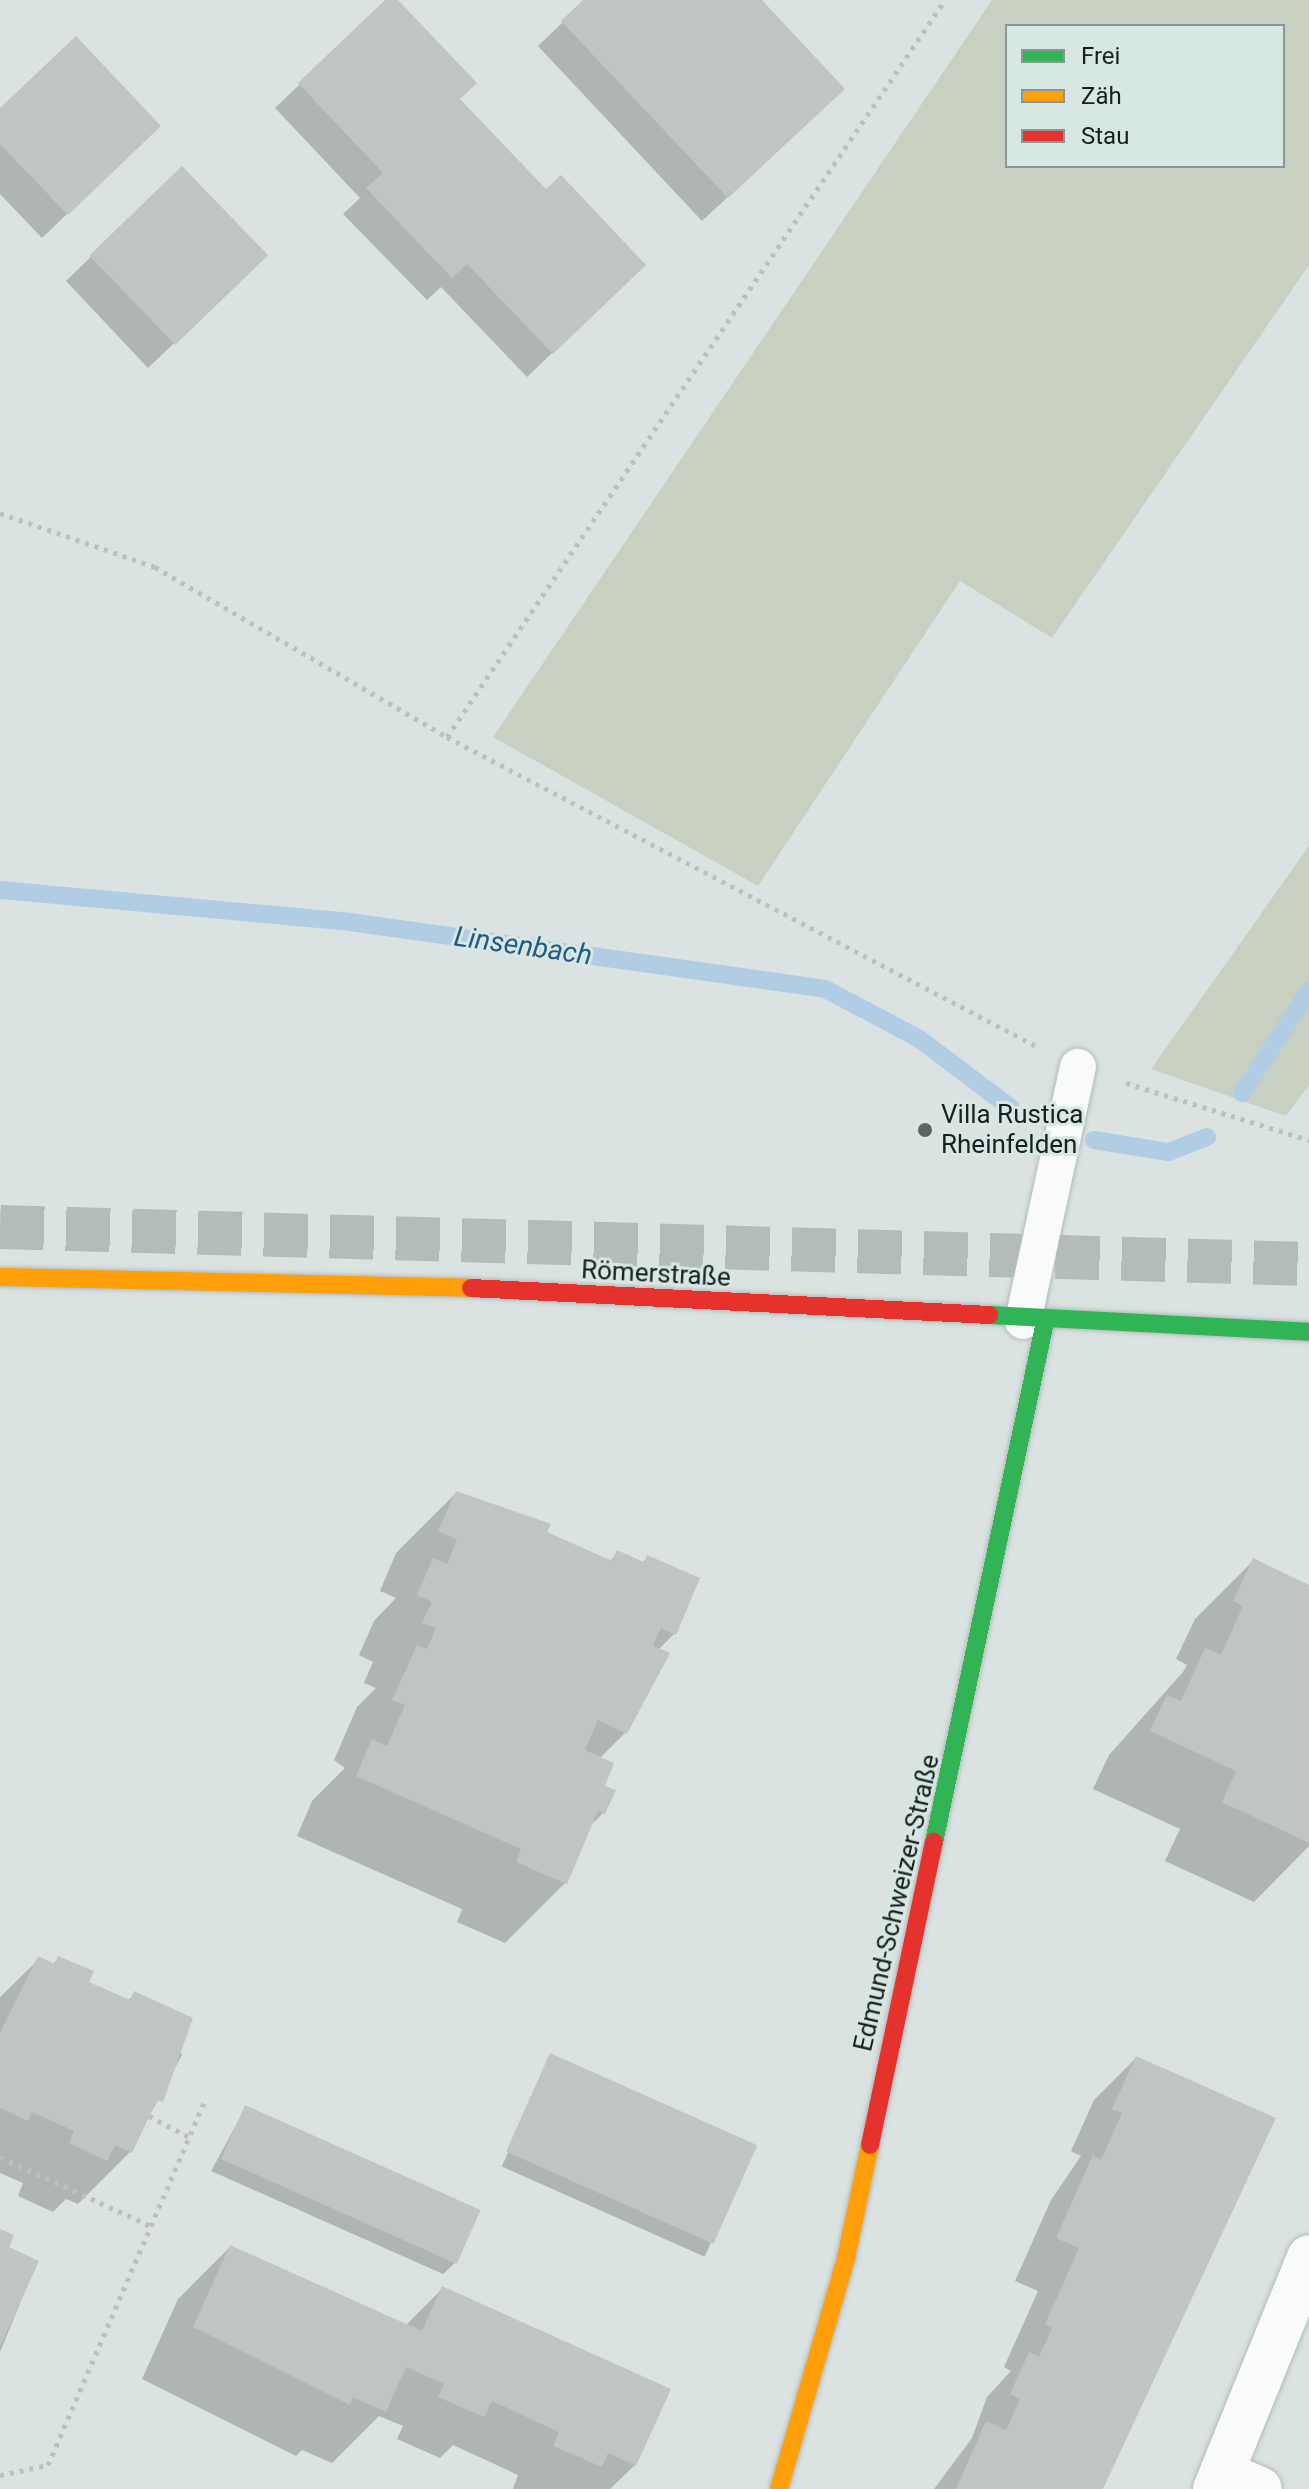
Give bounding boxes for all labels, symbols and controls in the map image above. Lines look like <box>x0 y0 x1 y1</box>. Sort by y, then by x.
legend <box>1005 24 1285 168</box>
text: Frei <box>1081 42 1120 70</box>
text: Zäh <box>1081 82 1122 110</box>
text: Stau <box>1081 122 1129 150</box>
water label: Linsenbach <box>452 920 594 972</box>
place label: Villa Rustica Rheinfelden <box>941 1099 1083 1160</box>
marker: Villa Rustica Rheinfelden <box>916 1121 934 1139</box>
street label: Römerstraße <box>580 1254 732 1294</box>
street label: Edmund-Schweizer-Straße <box>848 1752 946 2054</box>

